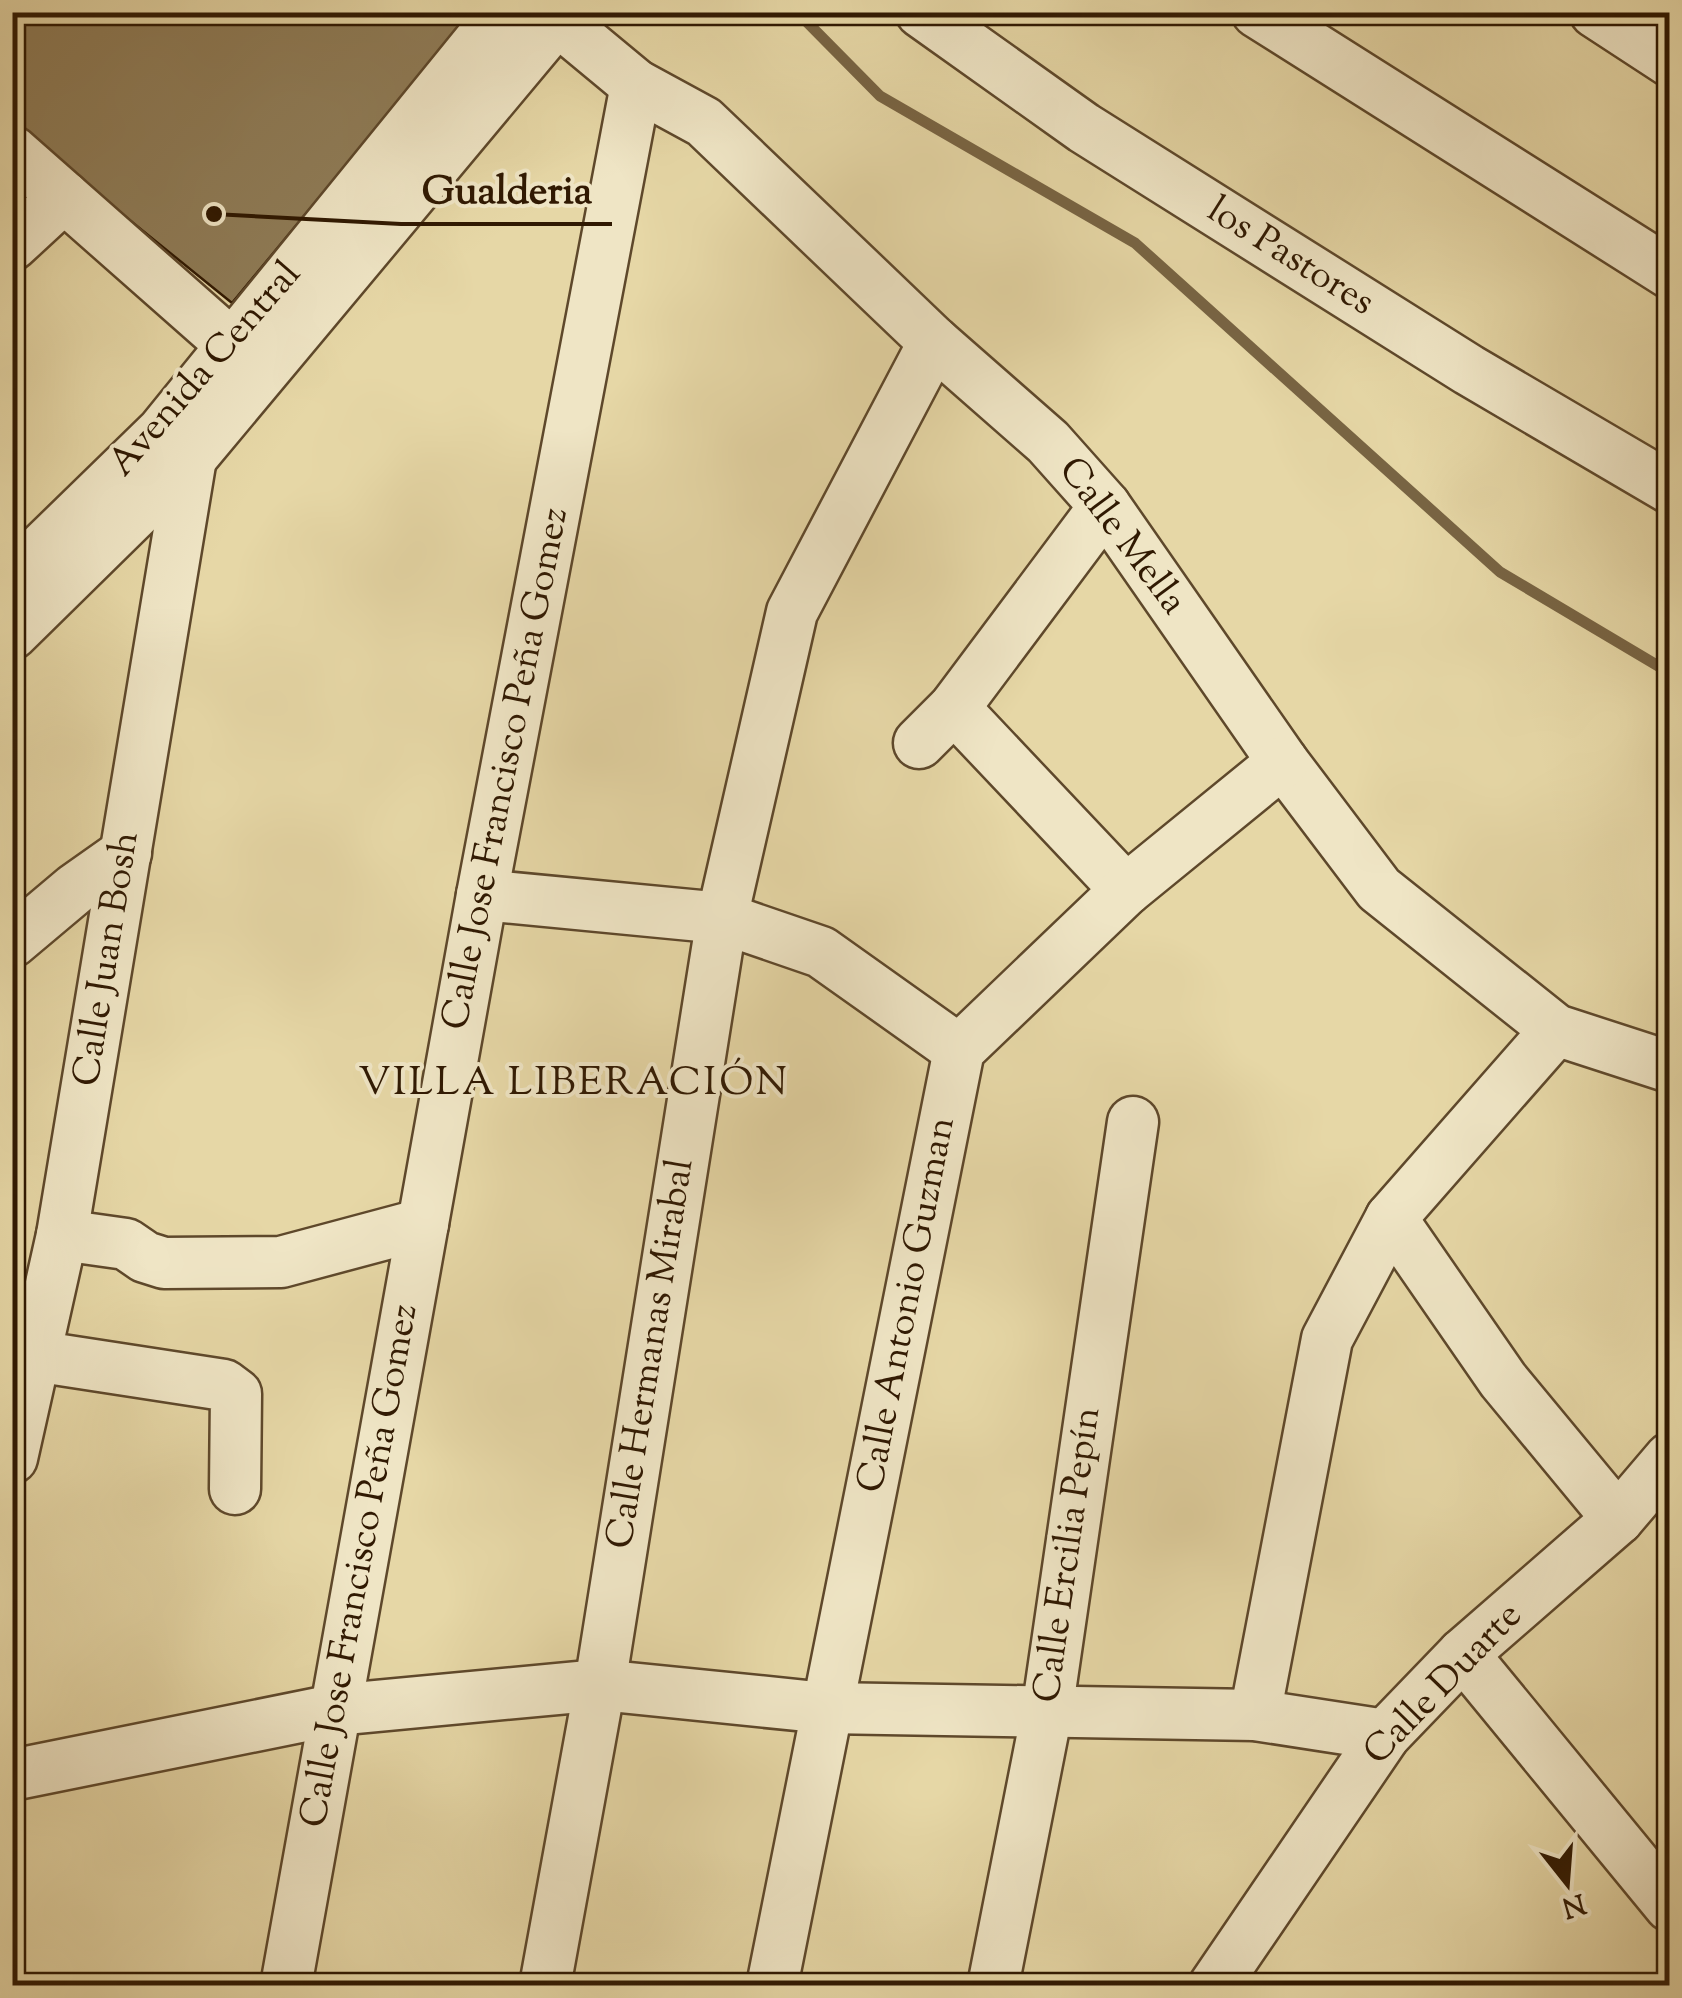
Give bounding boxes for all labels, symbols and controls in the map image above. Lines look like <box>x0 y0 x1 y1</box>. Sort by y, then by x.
callout: Gualderia <box>401 154 612 224</box>
text: Gualderia <box>422 165 593 222</box>
street label: los Pastores <box>1196 185 1384 331</box>
street label: Avenida Central <box>97 250 315 490</box>
street label: Calle Mella <box>1044 447 1198 627</box>
street label: Calle Jose Francisco Peña Gomez <box>430 503 584 1035</box>
street label: Calle Juan Bosh <box>61 828 155 1090</box>
district label: VILLA LIBERACIÓN <box>358 1056 790 1113</box>
street label: Calle Antonio Guzman <box>845 1113 971 1497</box>
street label: Calle Hermanas Mirabal <box>595 1155 709 1553</box>
street label: Calle Jose Francisco Peña Gomez <box>288 1300 434 1832</box>
street label: Calle Ercilia Pepín <box>1022 1404 1116 1706</box>
street label: Calle Duarte <box>1352 1591 1536 1779</box>
north arrow <box>1517 1833 1617 1933</box>
text: N <box>1557 1882 1590 1926</box>

